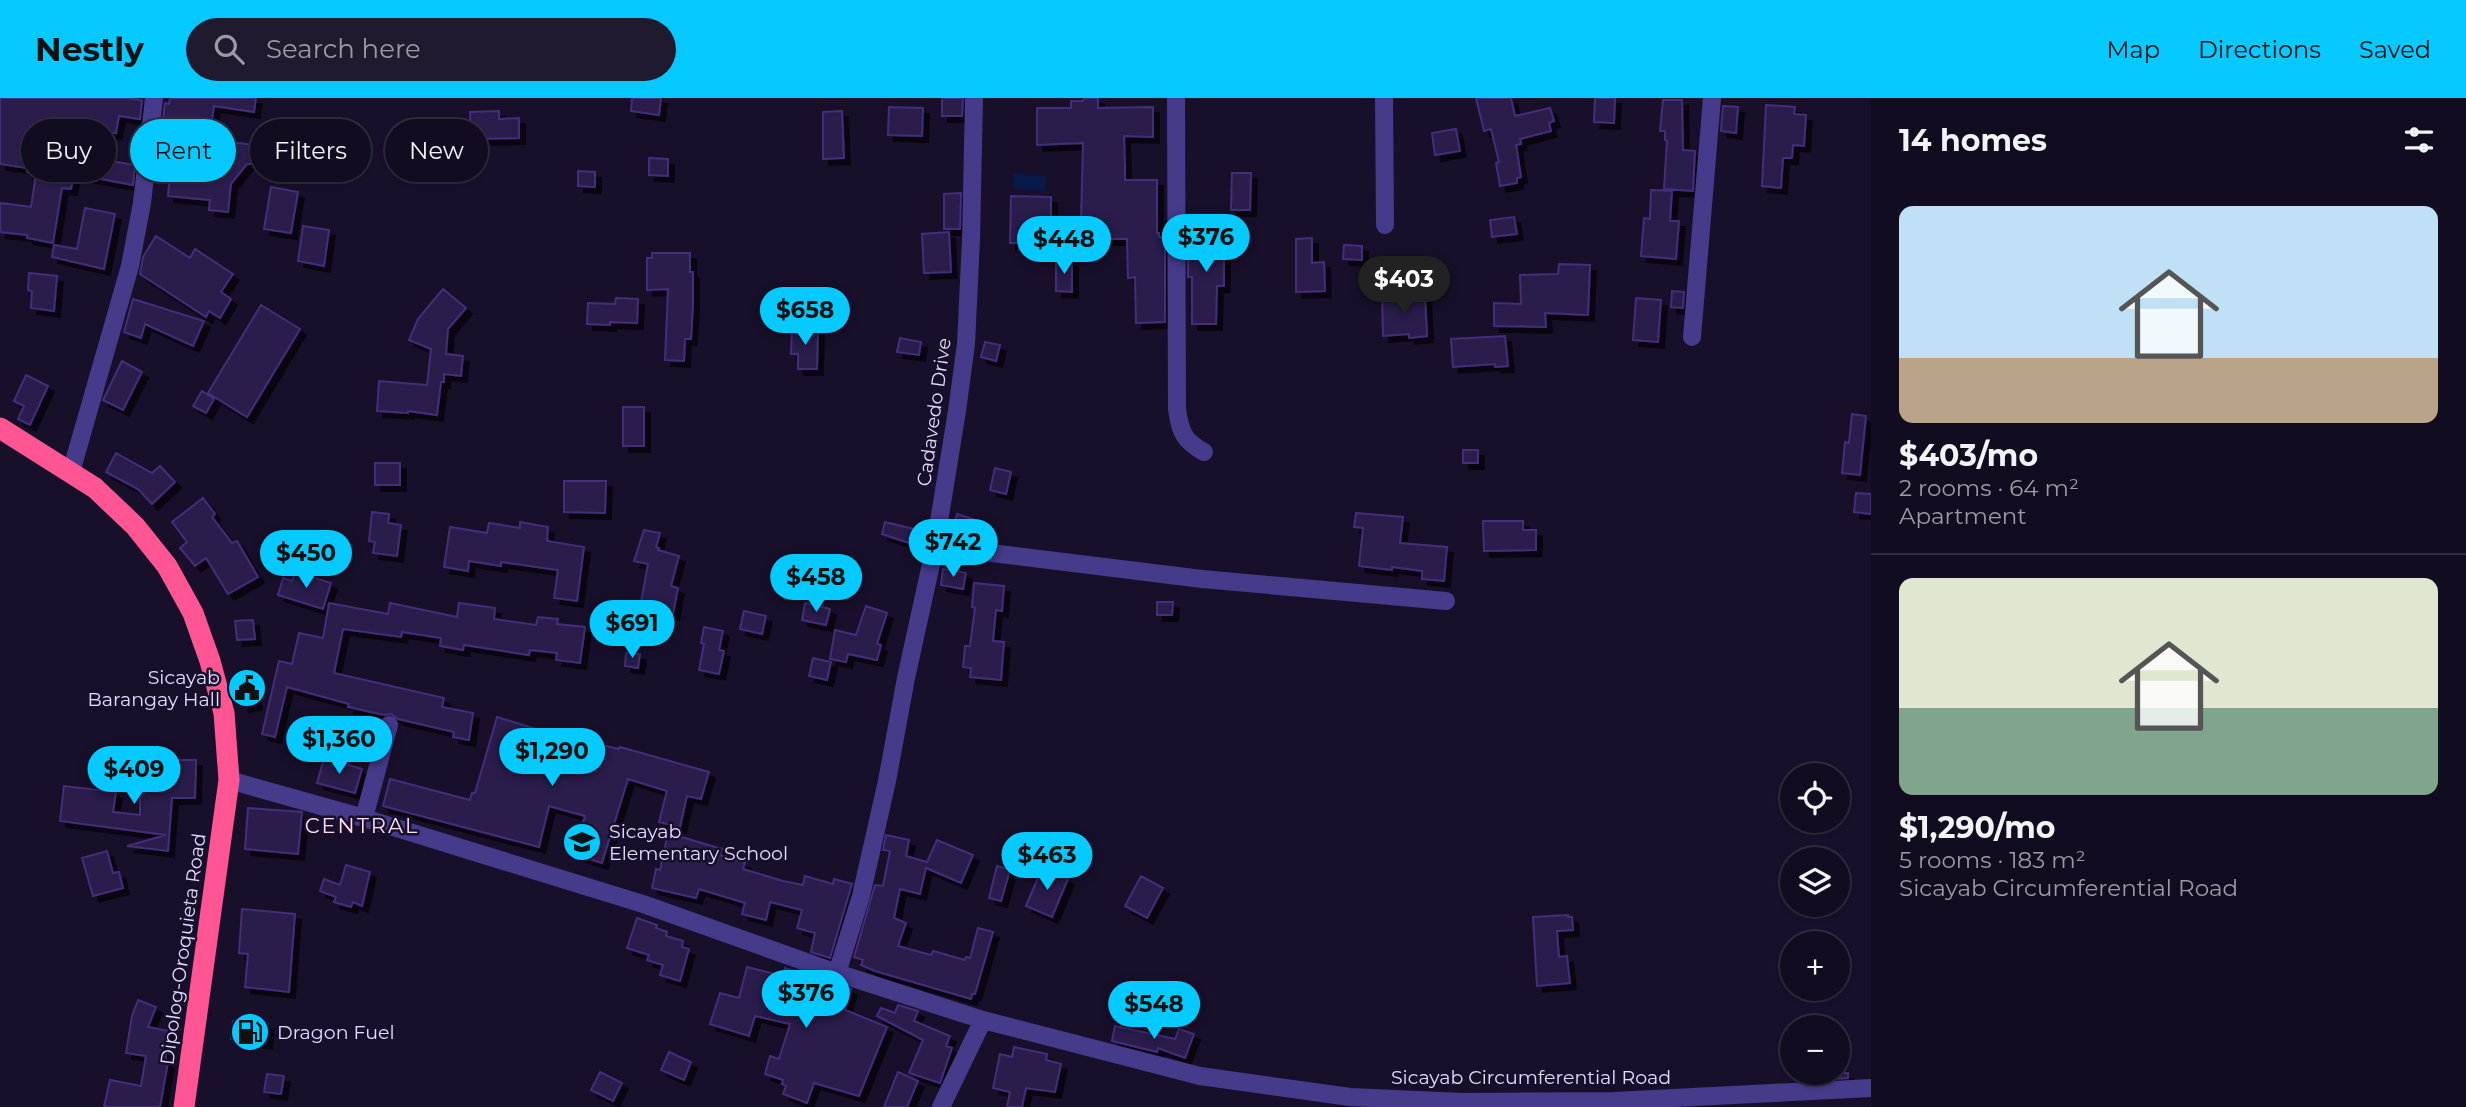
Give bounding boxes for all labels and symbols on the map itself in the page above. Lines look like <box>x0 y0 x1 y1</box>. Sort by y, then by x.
pin: $376 <box>1165 214 1247 274</box>
pin: $448 <box>1023 216 1105 276</box>
pin: $403 <box>1363 256 1445 316</box>
pin: $658 <box>764 288 846 347</box>
street label: Cadavedo Drive <box>912 336 956 488</box>
pin: $742 <box>912 519 994 579</box>
pin: $450 <box>265 531 347 590</box>
pin: $458 <box>775 554 857 614</box>
pin: $691 <box>591 601 673 660</box>
place label: Sicayab Barangay Hall <box>88 666 220 711</box>
public building icon: Sicayab Barangay Hall <box>226 667 268 709</box>
pin: $1,360 <box>282 716 396 776</box>
pin: $1,290 <box>495 728 609 788</box>
pin: $409 <box>93 746 175 806</box>
district label: CENTRAL <box>305 813 419 838</box>
place label: Sicayab Elementary School <box>609 820 788 865</box>
school or university icon: Sicayab Elementary School <box>561 821 603 863</box>
street label: Dipolog-Oroquieta Road <box>155 832 211 1066</box>
pin: $463 <box>1006 832 1088 892</box>
pin: $376 <box>765 970 847 1030</box>
pin: $548 <box>1113 982 1195 1041</box>
fuel station icon: Dragon Fuel <box>229 1011 271 1053</box>
place label: Dragon Fuel <box>277 1021 395 1044</box>
street label: Sicayab Circumferential Road <box>1391 1066 1671 1089</box>

